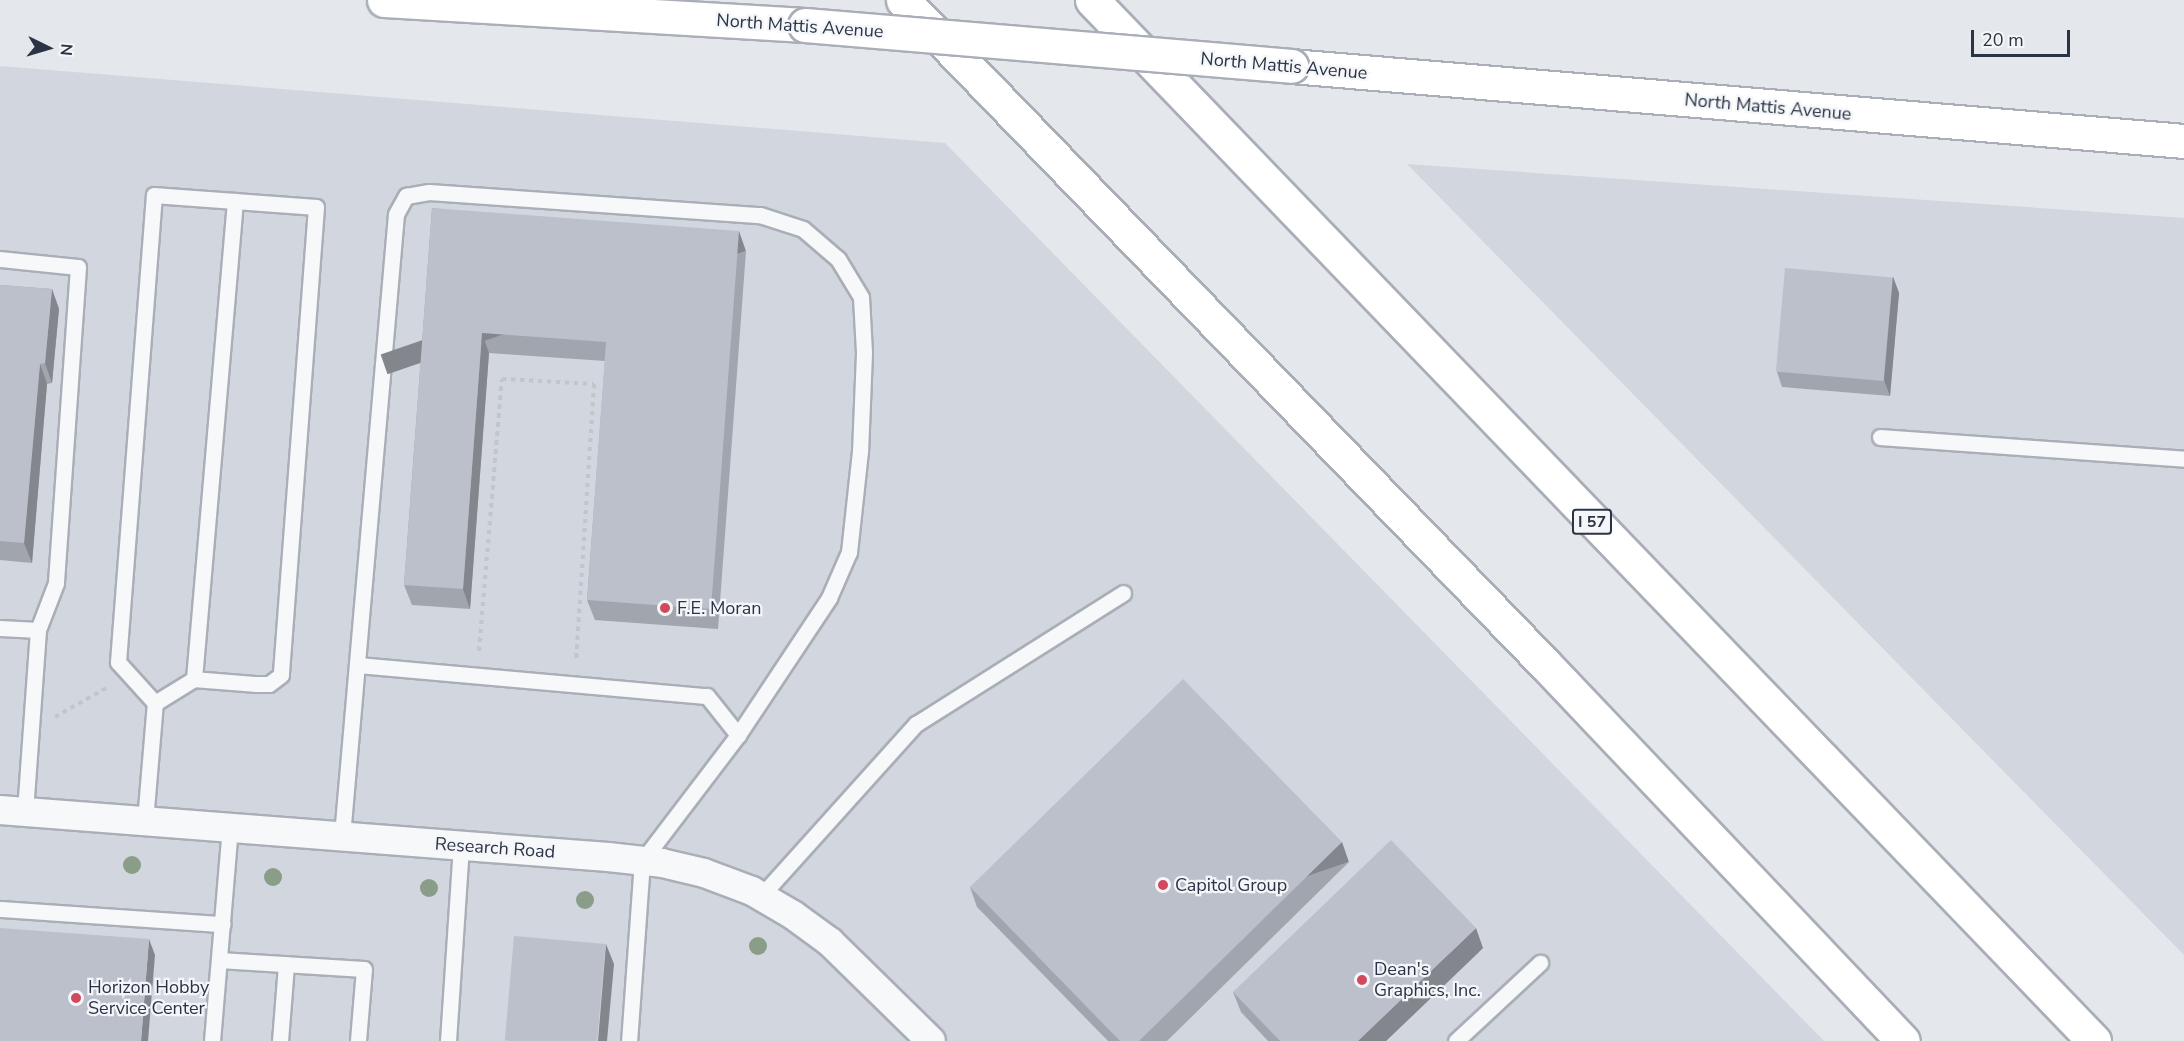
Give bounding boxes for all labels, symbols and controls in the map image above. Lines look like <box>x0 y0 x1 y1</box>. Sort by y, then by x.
street label: North Mattis Avenue <box>716 9 884 43</box>
north arrow <box>18 18 78 78</box>
scale bar <box>1974 18 2073 56</box>
text: 20 m <box>1982 28 2024 52</box>
text: N <box>54 43 77 56</box>
street label: North Mattis Avenue <box>1200 48 1368 84</box>
street label: North Mattis Avenue <box>1684 89 1852 125</box>
road number: I 57 <box>1571 509 1613 535</box>
place label: F.E. Moran <box>677 597 761 619</box>
marker: F.E. Moran <box>658 601 672 615</box>
street label: Research Road <box>434 833 556 863</box>
place label: Capitol Group <box>1175 874 1287 896</box>
marker: Capitol Group <box>1156 878 1170 892</box>
place label: Dean's Graphics, Inc. <box>1374 959 1481 1002</box>
marker: Dean's Graphics, Inc. <box>1355 973 1369 987</box>
place label: Horizon Hobby Service Center <box>88 977 209 1020</box>
marker: Horizon Hobby Service Center <box>69 991 83 1005</box>

